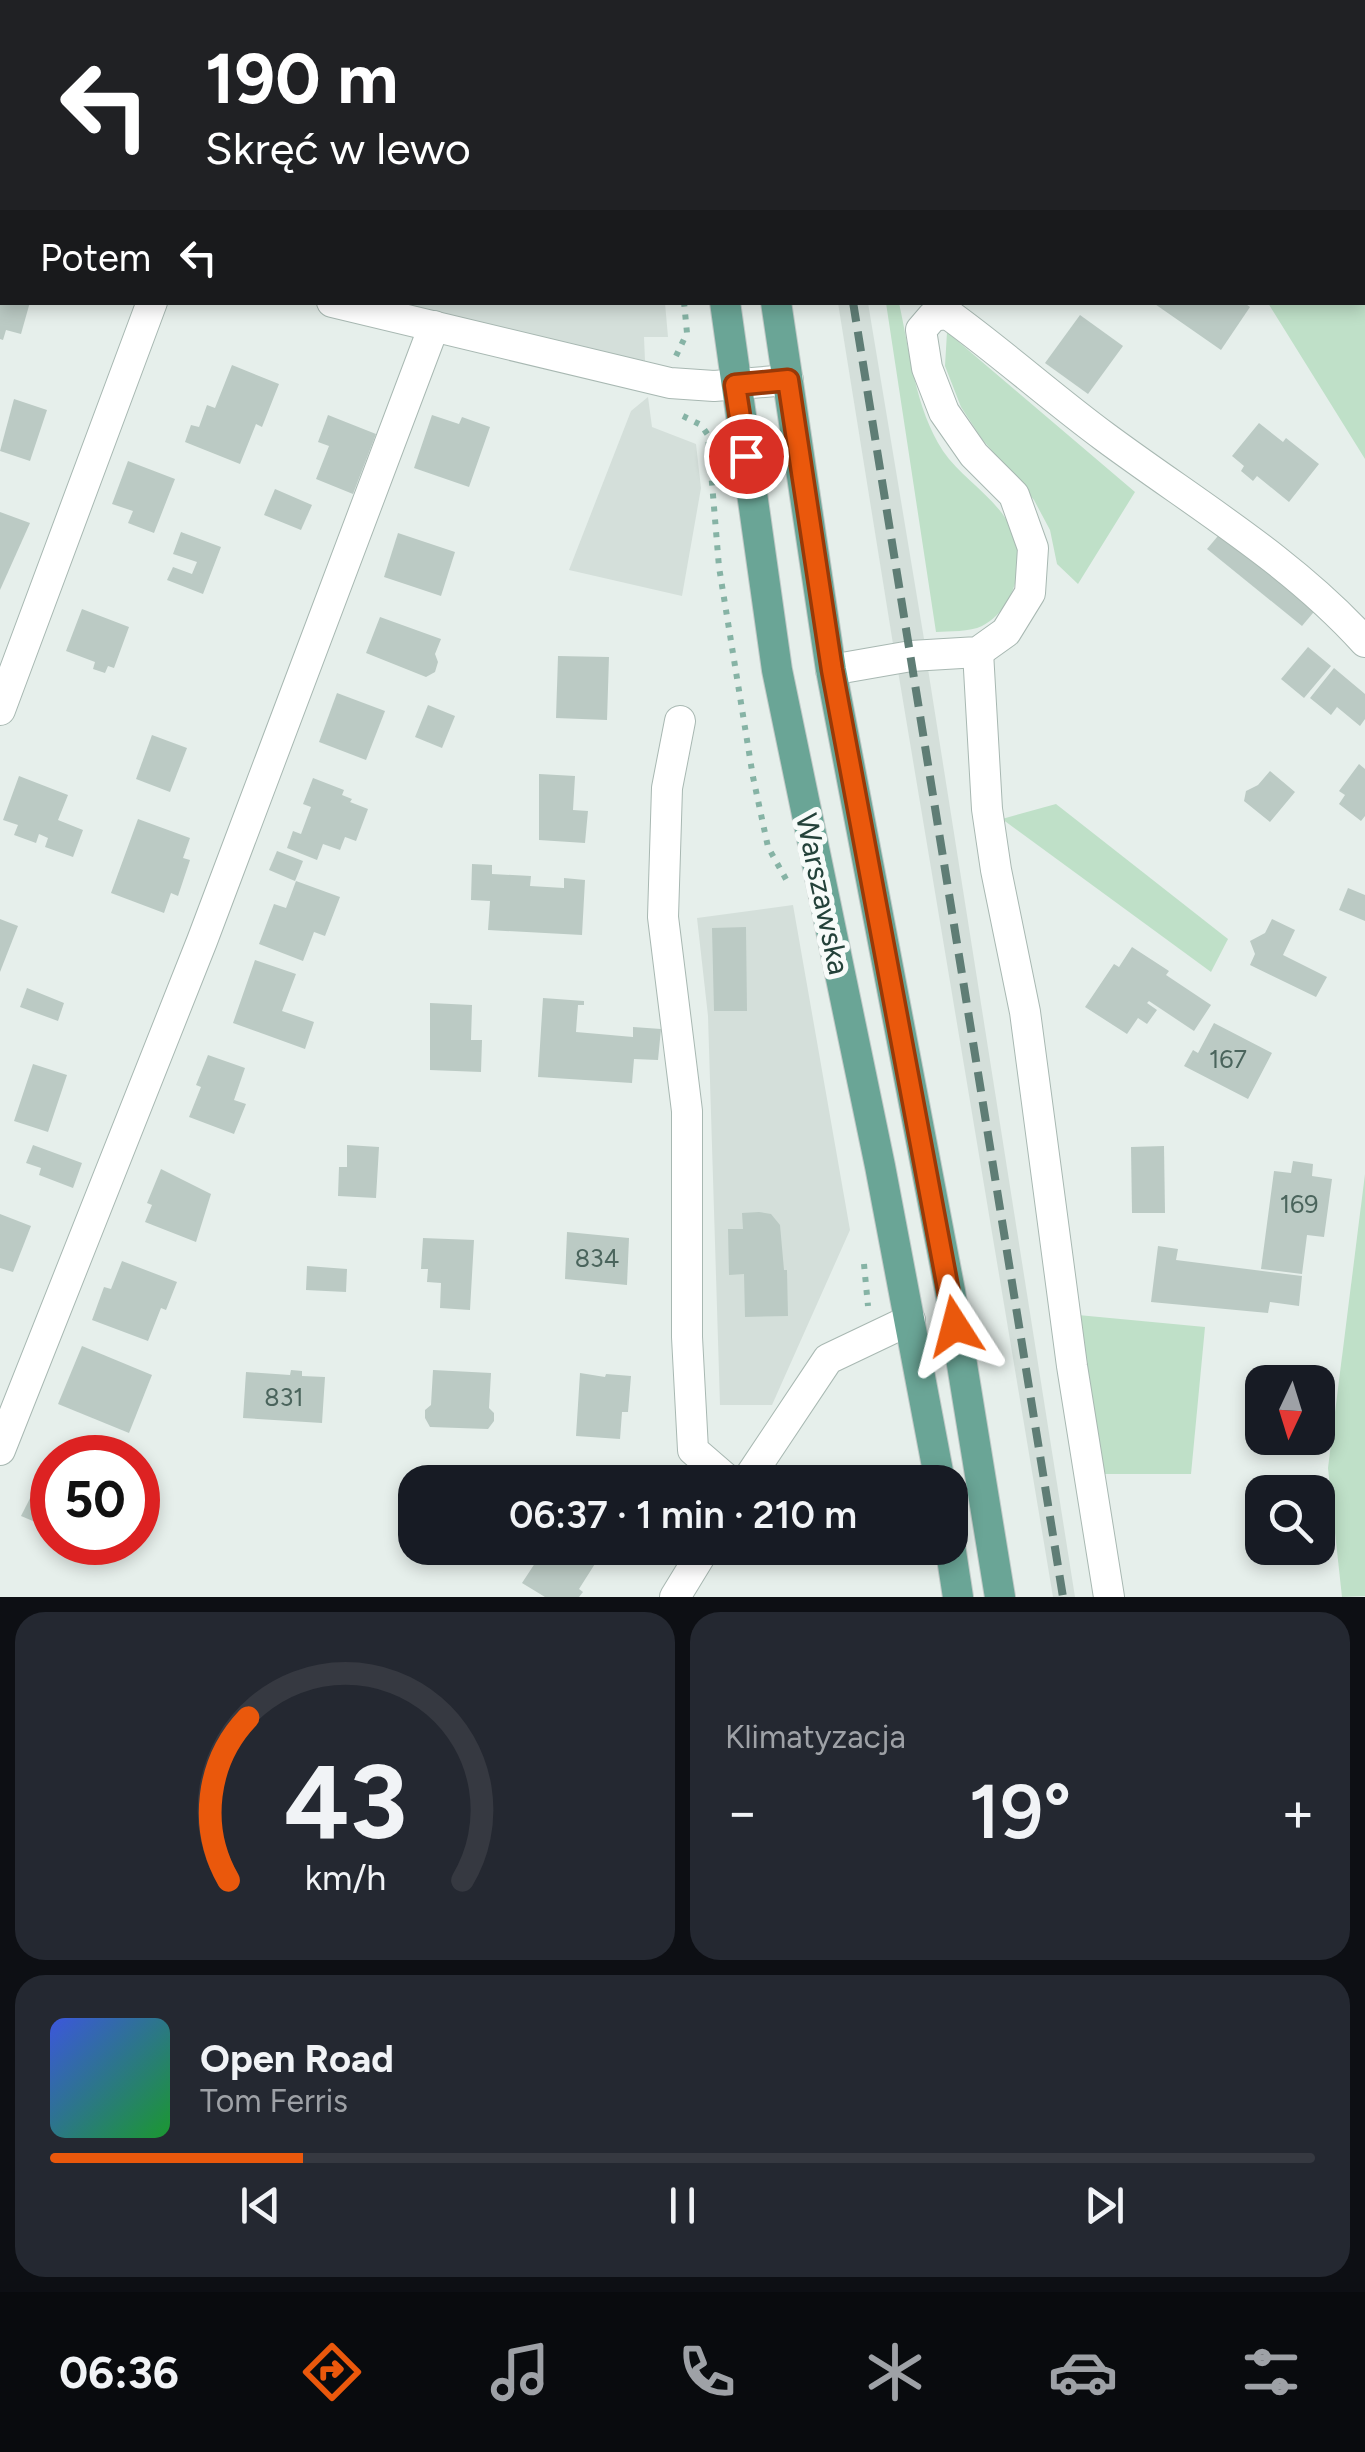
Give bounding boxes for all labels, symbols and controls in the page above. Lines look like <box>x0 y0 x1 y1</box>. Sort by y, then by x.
text: 190 m <box>205 36 398 121</box>
icon: left <box>40 40 170 170</box>
text: Skręć w lewo <box>205 121 471 175</box>
icon: left <box>171 230 226 285</box>
text: Potem <box>40 235 151 281</box>
pin <box>704 414 789 499</box>
icon: arrive <box>719 429 774 484</box>
street label: Warszawska <box>788 810 858 978</box>
house number: 167 <box>1209 1044 1247 1074</box>
house number: 169 <box>1280 1189 1318 1219</box>
house number: 834 <box>575 1243 619 1273</box>
position arrow <box>903 1274 1007 1378</box>
north arrow <box>1245 1365 1335 1455</box>
map controls <box>1245 1365 1335 1565</box>
house number: 831 <box>264 1382 304 1412</box>
speed limit sign: 50 <box>30 1435 160 1565</box>
button: search <box>1245 1475 1335 1565</box>
text: 06:37 · 1 min · 210 m <box>509 1492 857 1538</box>
text: Klimatyzacja <box>725 1718 906 1756</box>
text: 43 <box>283 1739 407 1864</box>
text: 19° <box>969 1767 1071 1857</box>
text: − <box>725 1779 759 1845</box>
text: + <box>1281 1779 1315 1845</box>
text: km/h <box>304 1856 386 1899</box>
text: Open Road <box>200 2036 394 2082</box>
text: Tom Ferris <box>200 2082 348 2120</box>
icon: previous <box>233 2178 288 2233</box>
icon: pause <box>655 2178 710 2233</box>
icon: next <box>1077 2178 1132 2233</box>
icon: directions <box>297 2337 367 2407</box>
icon: music <box>485 2337 555 2407</box>
icon: phone <box>672 2337 742 2407</box>
icon: climate <box>860 2337 930 2407</box>
icon: car <box>1048 2337 1118 2407</box>
icon: filters <box>1236 2337 1306 2407</box>
text: 06:36 <box>59 2345 179 2399</box>

